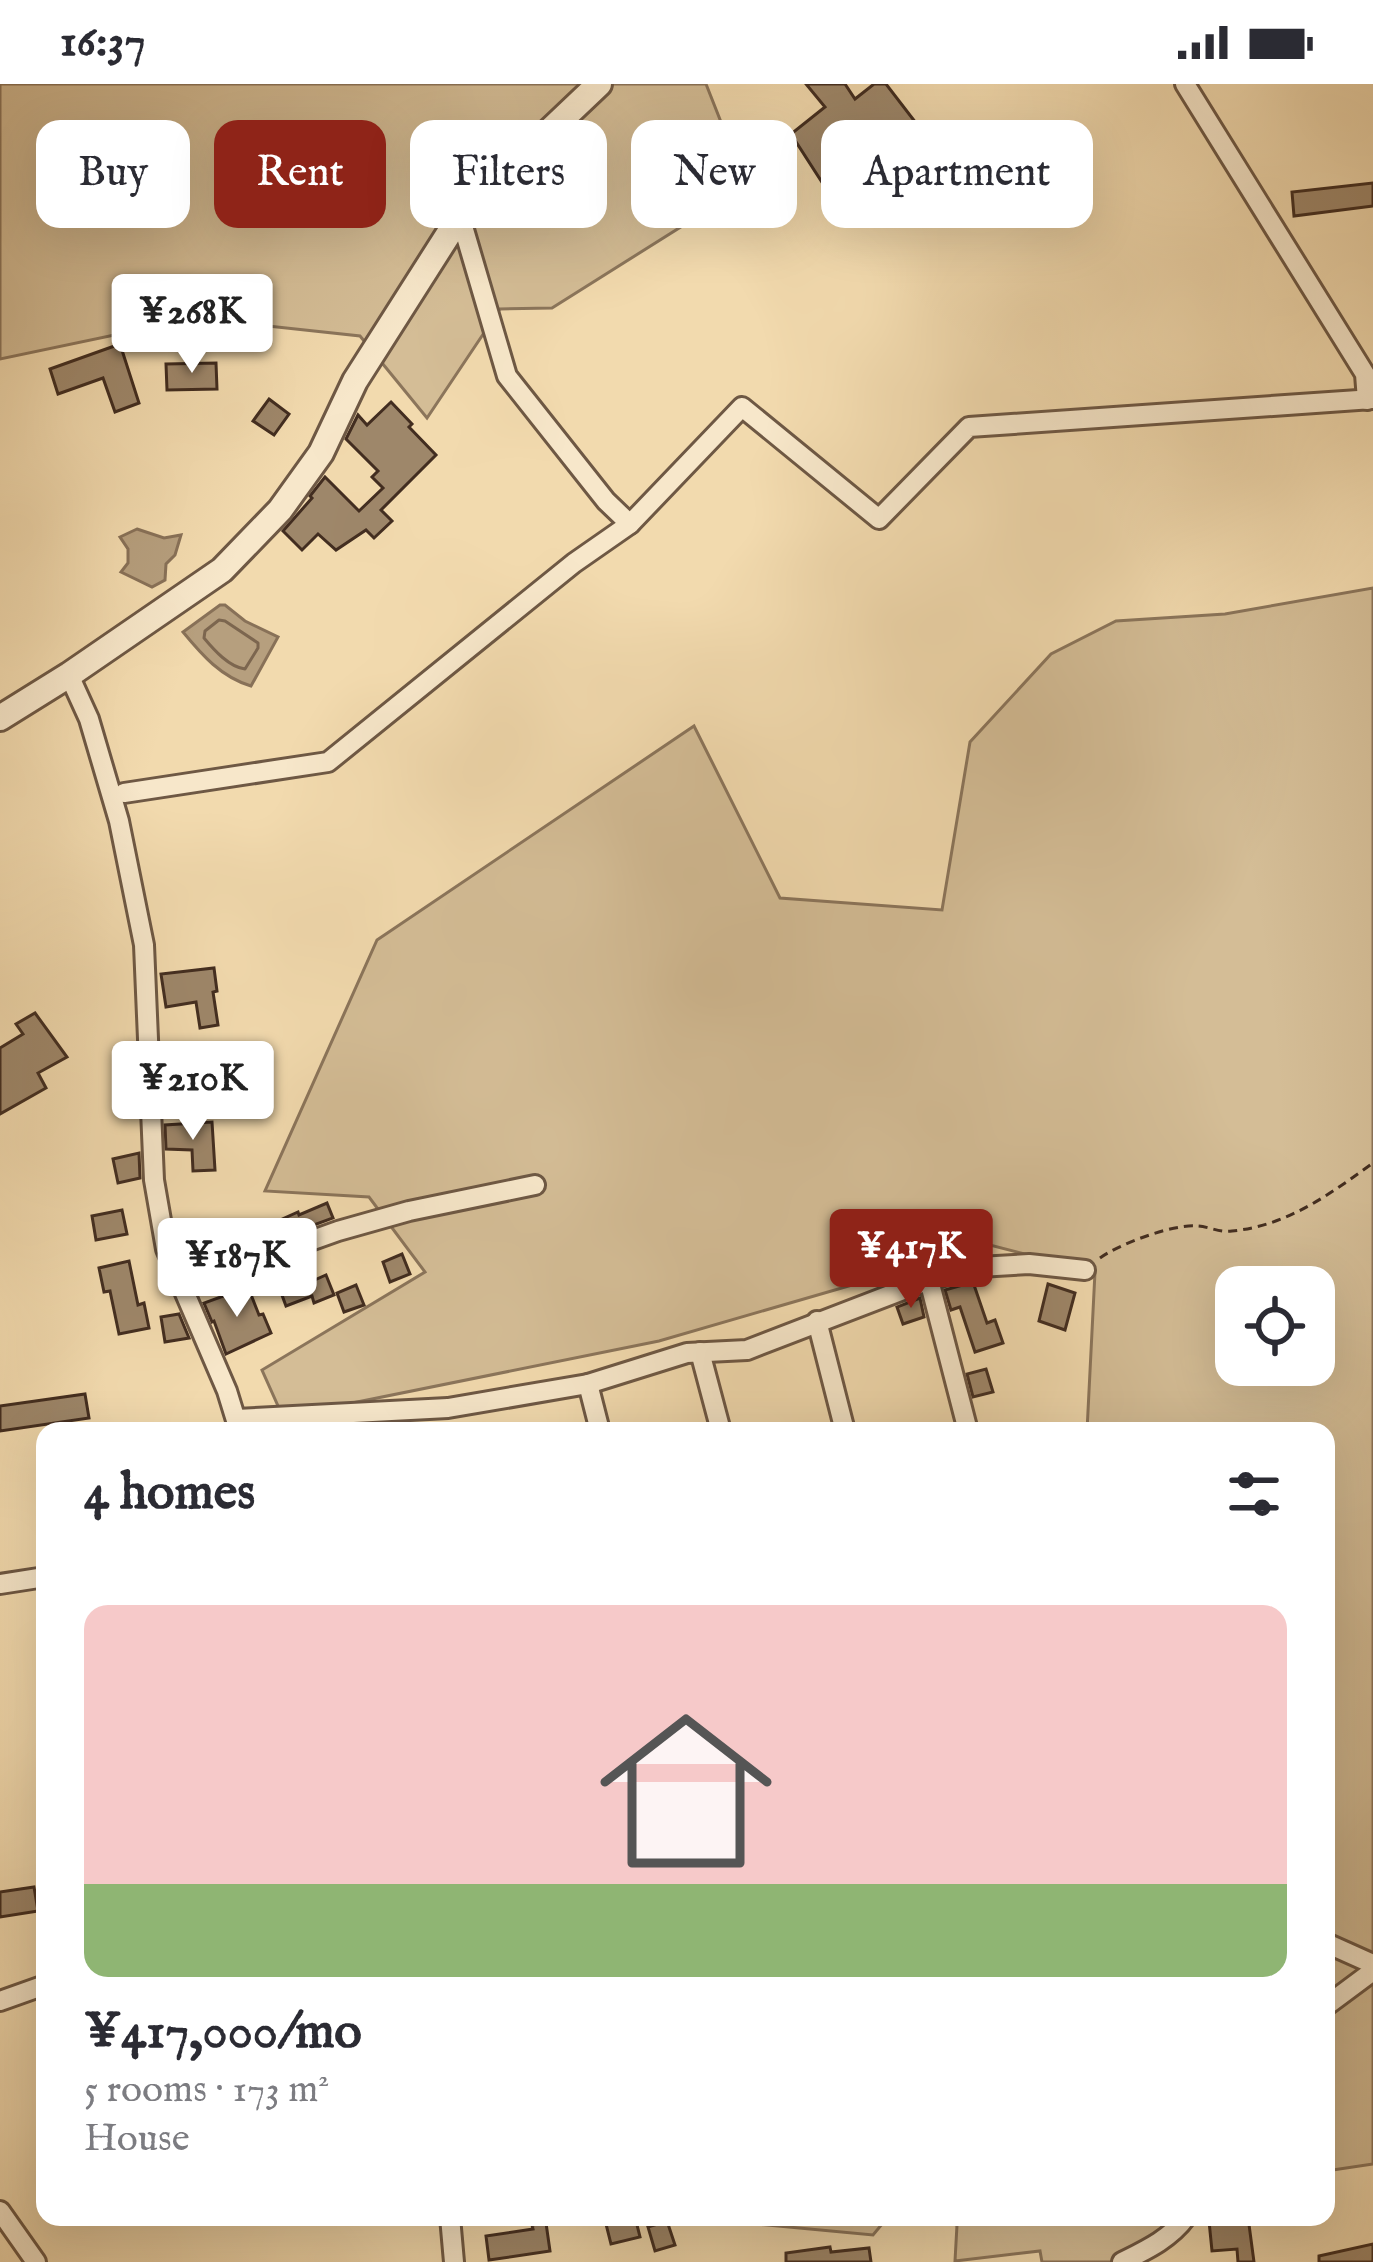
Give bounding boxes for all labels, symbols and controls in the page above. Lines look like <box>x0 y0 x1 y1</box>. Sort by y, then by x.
text: 16:37 <box>60 14 145 71</box>
chip: Buy <box>36 120 190 228</box>
chip: Rent <box>214 120 386 228</box>
chip: Filters <box>410 120 607 228</box>
chip: New <box>631 120 797 228</box>
chip: Apartment <box>821 120 1093 228</box>
pin: ¥268K <box>108 274 276 376</box>
text: ¥268K <box>139 288 245 337</box>
pin: ¥210K <box>109 1041 277 1143</box>
text: ¥210K <box>139 1055 247 1104</box>
pin: ¥417K <box>827 1209 995 1311</box>
pin: ¥187K <box>153 1218 321 1320</box>
text: ¥417K <box>857 1223 965 1272</box>
text: ¥187K <box>185 1232 289 1281</box>
map controls <box>1215 1266 1335 1386</box>
button: locate <box>1215 1266 1335 1386</box>
icon: filters <box>1221 1461 1287 1527</box>
text: 4 homes <box>84 1462 255 1527</box>
icon: home <box>578 1683 794 1899</box>
text: ¥417,000/mo <box>84 2001 362 2066</box>
text: 5 rooms · 173 m² <box>84 2066 329 2115</box>
text: House <box>84 2115 190 2164</box>

